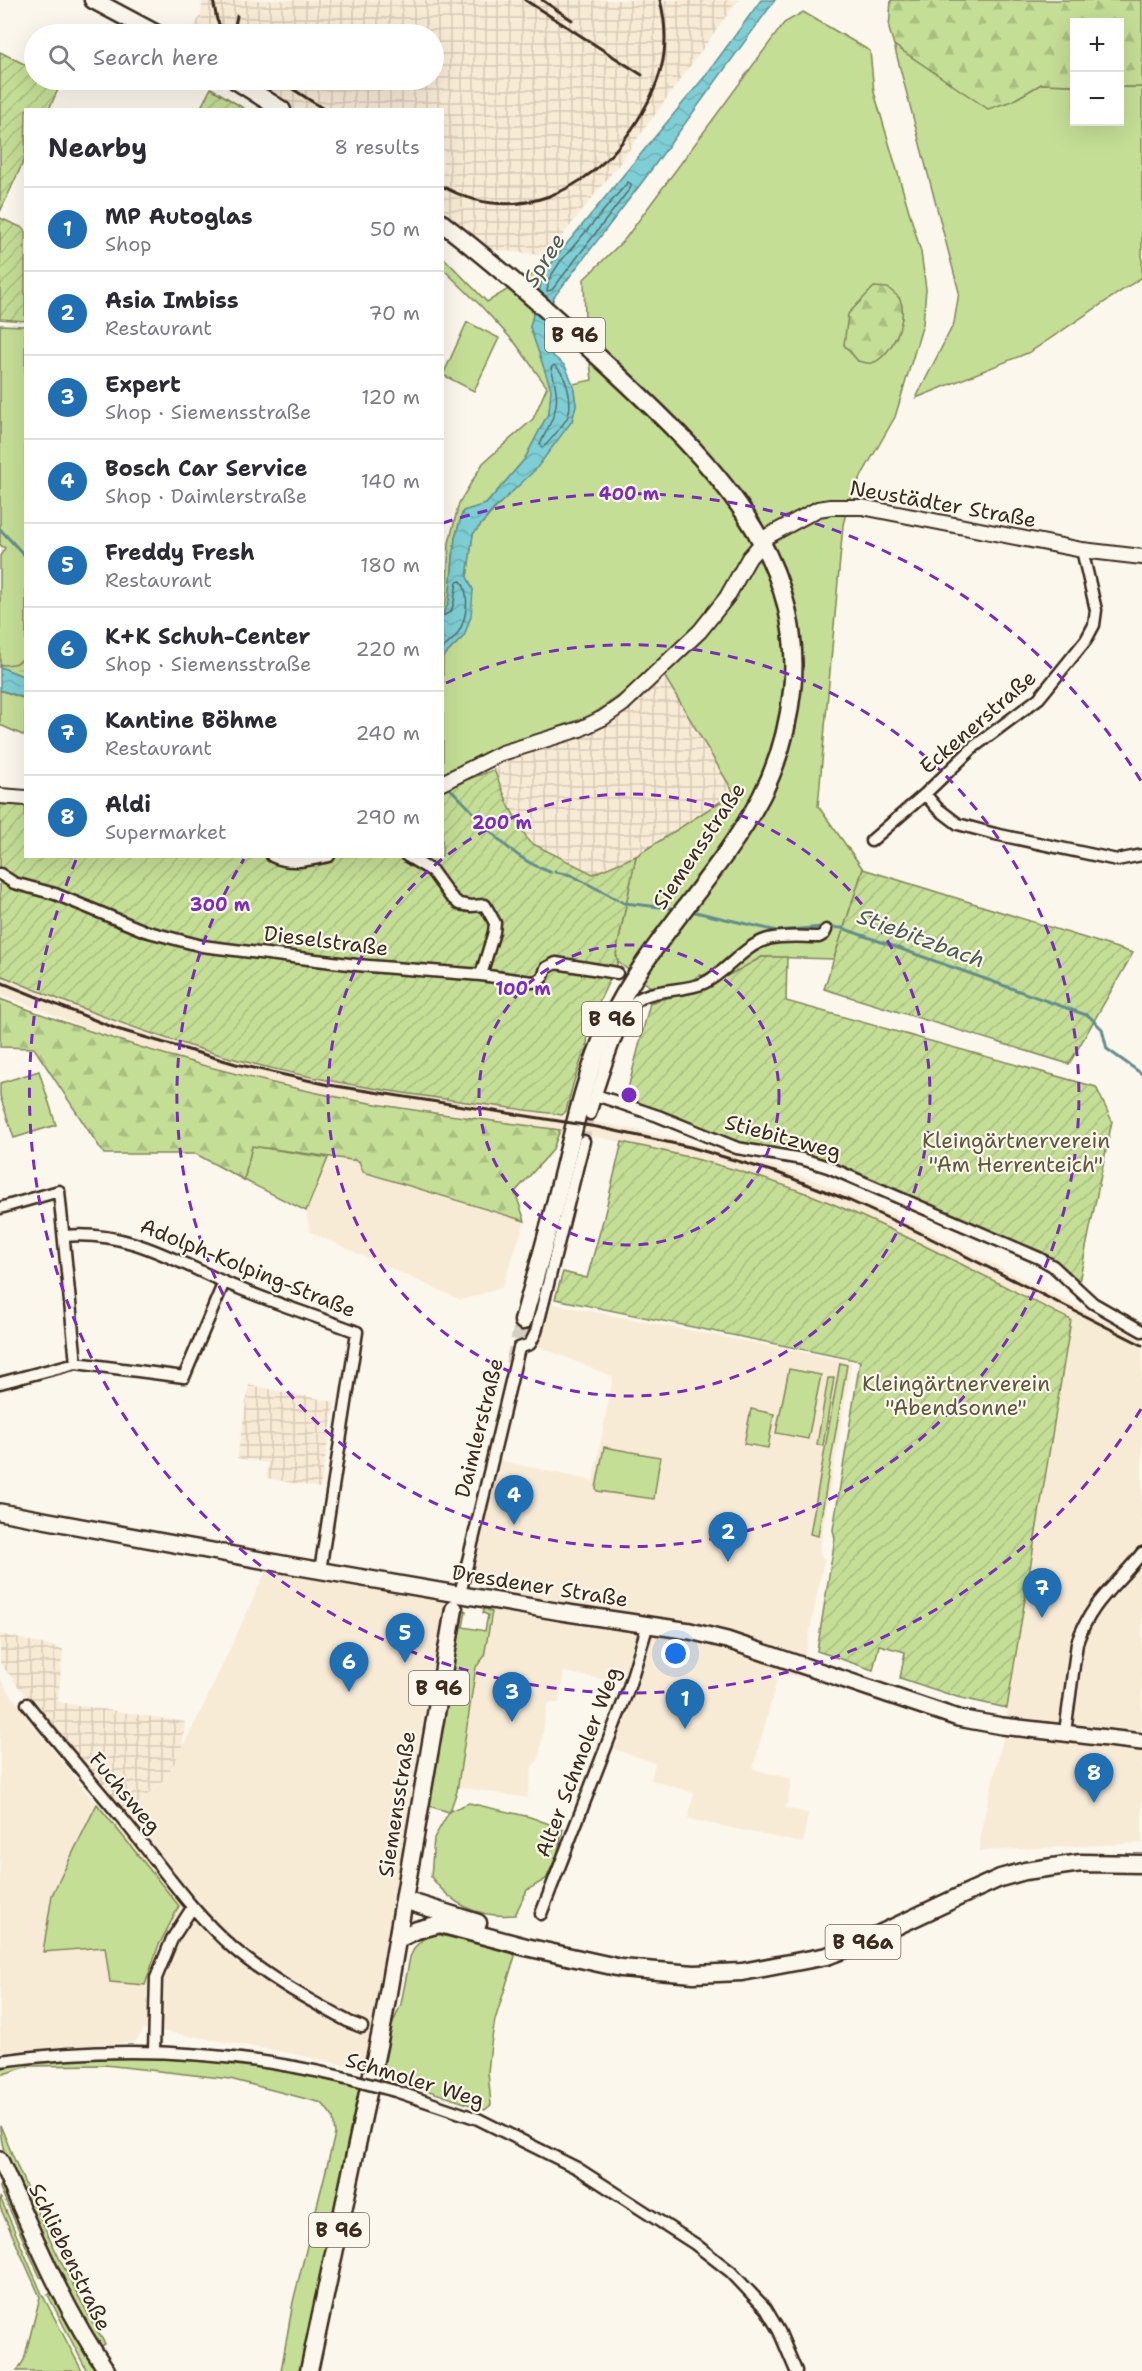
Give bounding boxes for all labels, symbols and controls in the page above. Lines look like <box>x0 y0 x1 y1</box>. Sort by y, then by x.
map controls <box>1070 18 1124 126</box>
button: + <box>1070 18 1124 72</box>
search box <box>24 24 444 90</box>
icon: search <box>45 41 78 74</box>
text: Search here <box>93 43 219 72</box>
button: − <box>1070 72 1124 126</box>
text: Nearby <box>48 130 147 165</box>
text: 8 results <box>334 134 420 160</box>
text: MP Autoglas <box>105 202 253 231</box>
text: 1 <box>63 216 72 242</box>
text: 50 m <box>370 216 420 242</box>
water label: Spree <box>516 228 572 292</box>
text: Shop <box>105 231 152 257</box>
text: Asia Imbiss <box>105 286 239 315</box>
text: 2 <box>61 300 75 326</box>
text: 70 m <box>368 300 420 326</box>
text: Restaurant <box>105 315 212 341</box>
road number: B 96 <box>545 318 605 352</box>
text: Expert <box>105 370 181 399</box>
text: 3 <box>61 384 75 410</box>
text: 120 m <box>361 384 420 410</box>
text: Shop · Siemensstraße <box>105 399 311 425</box>
text: Bosch Car Service <box>105 454 307 483</box>
text: 4 <box>61 468 75 494</box>
text: 140 m <box>361 468 420 494</box>
street label: Neustädter Straße <box>848 474 1038 534</box>
text: 400 m <box>599 482 660 506</box>
text: Shop · Daimlerstraße <box>105 483 307 509</box>
text: Freddy Fresh <box>105 538 255 567</box>
text: 5 <box>61 552 74 578</box>
text: 180 m <box>360 552 420 578</box>
text: Restaurant <box>105 567 212 593</box>
text: K+K Schuh-Center <box>105 622 310 651</box>
text: 6 <box>61 636 75 662</box>
text: 220 m <box>356 636 420 662</box>
text: Shop · Siemensstraße <box>105 651 311 677</box>
street label: Eckenerstraße <box>914 664 1042 780</box>
text: Kantine Böhme <box>105 706 277 735</box>
text: 7 <box>61 720 75 746</box>
text: 240 m <box>355 720 420 746</box>
text: Restaurant <box>105 735 212 761</box>
street label: Siemensstraße <box>646 777 752 915</box>
text: Aldi <box>105 790 151 819</box>
text: 8 <box>61 804 75 830</box>
text: 290 m <box>355 804 420 830</box>
text: 200 m <box>472 811 533 835</box>
text: Supermarket <box>105 819 227 845</box>
text: 300 m <box>190 893 251 917</box>
water label: Stiebitzbach <box>853 902 989 974</box>
street label: Dieselstraße <box>262 919 390 963</box>
text: 100 m <box>495 977 551 1001</box>
road number: B 96 <box>582 1002 642 1036</box>
centre of rings <box>619 1085 639 1105</box>
street label: Stiebitzweg <box>722 1108 844 1166</box>
park label: Kleingärtnerverein "Am Herrenteich" <box>922 1127 1110 1179</box>
street label: Adolph-Kolping-Straße <box>136 1212 360 1324</box>
street label: Daimlerstraße <box>448 1355 510 1501</box>
park label: Kleingärtnerverein "Abendsonne" <box>862 1370 1050 1422</box>
pin: 4 <box>494 1476 534 1525</box>
pin: 2 <box>708 1512 748 1562</box>
street label: Dresdener Straße <box>450 1558 630 1614</box>
pin: 7 <box>1022 1568 1062 1618</box>
pin: 5 <box>386 1614 424 1663</box>
your location <box>661 1639 690 1668</box>
pin: 6 <box>330 1642 368 1692</box>
street label: Alter Schmoler Weg <box>529 1663 627 1861</box>
road number: B 96 <box>409 1671 469 1705</box>
pin: 3 <box>492 1672 532 1722</box>
pin: 1 <box>666 1680 704 1729</box>
street label: Siemensstraße <box>372 1729 422 1879</box>
street label: Fuchsweg <box>83 1746 167 1840</box>
pin: 8 <box>1074 1754 1114 1803</box>
road number: B 96a <box>826 1925 900 1959</box>
street label: Schmoler Weg <box>342 2046 488 2114</box>
street label: Schliebenstraße <box>22 2179 118 2335</box>
road number: B 96 <box>309 2213 369 2247</box>

